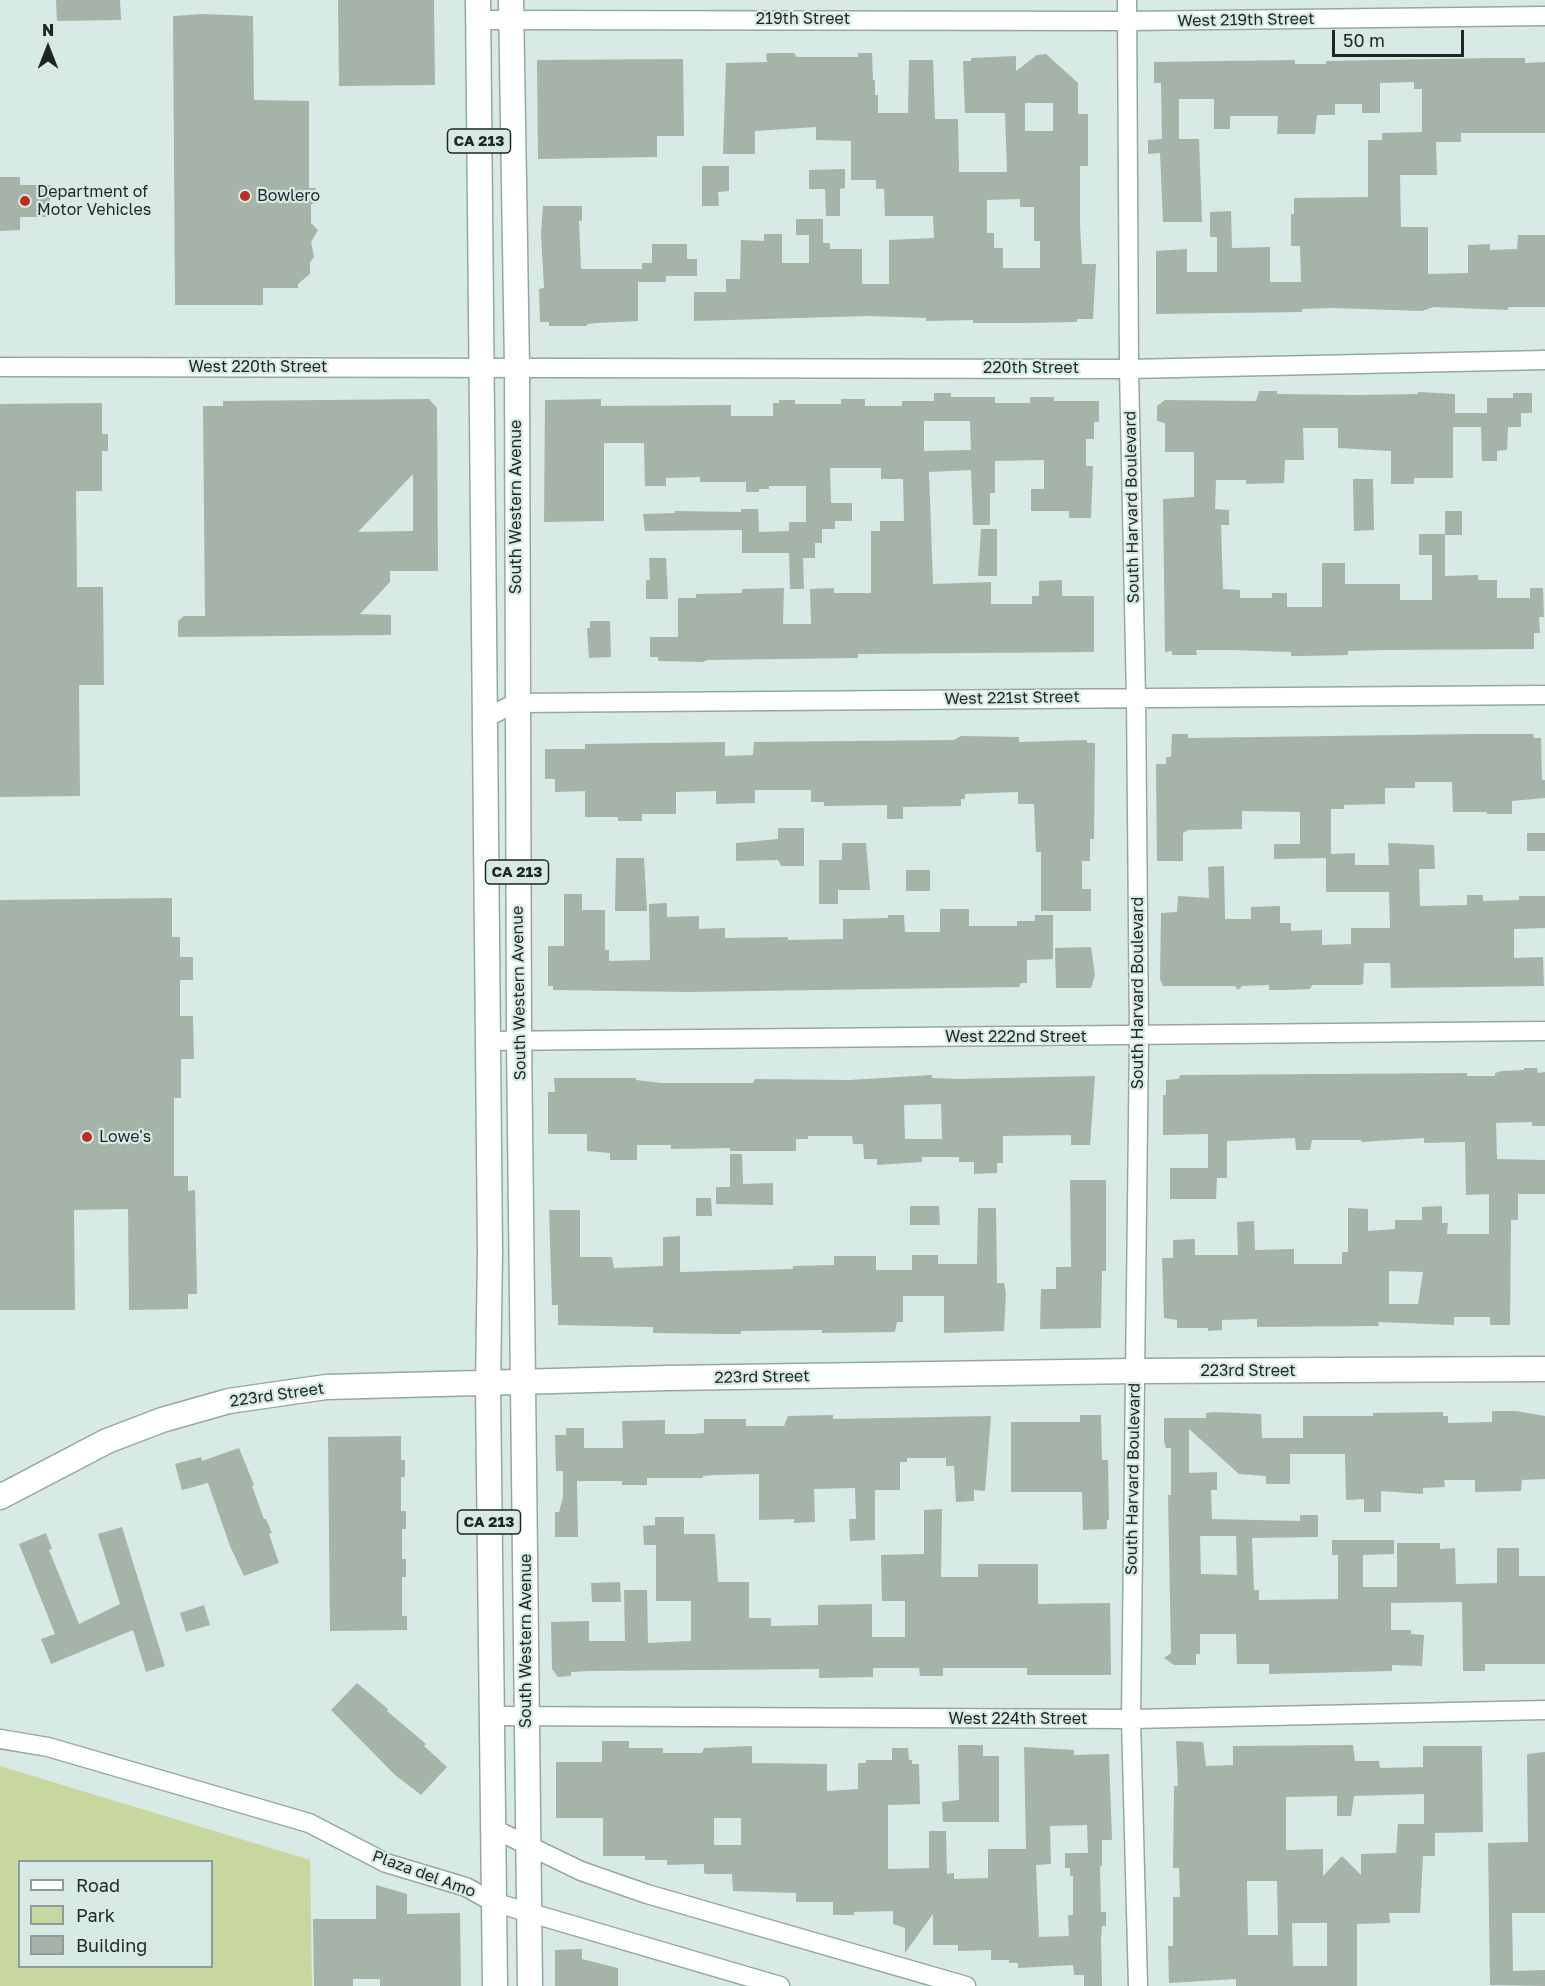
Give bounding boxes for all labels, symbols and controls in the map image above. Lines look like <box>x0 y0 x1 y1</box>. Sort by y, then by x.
street label: 219th Street <box>756 9 850 29</box>
street label: West 219th Street <box>1177 9 1315 31</box>
north arrow <box>18 18 78 78</box>
scale bar <box>1335 18 1467 56</box>
text: N <box>42 20 54 40</box>
text: 50 m <box>1343 29 1385 51</box>
road number: CA 213 <box>448 129 510 153</box>
place label: Department of Motor Vehicles <box>37 182 151 220</box>
place label: Bowlero <box>257 186 320 206</box>
marker: Bowlero <box>238 189 252 203</box>
marker: Department of Motor Vehicles <box>18 194 32 208</box>
street label: West 220th Street <box>189 357 327 377</box>
street label: 220th Street <box>983 358 1079 378</box>
street label: South Harvard Boulevard <box>1121 411 1143 603</box>
street label: South Western Avenue <box>506 420 526 594</box>
street label: West 221st Street <box>944 687 1080 709</box>
road number: CA 213 <box>486 860 548 884</box>
street label: South Harvard Boulevard <box>1128 897 1148 1089</box>
street label: South Western Avenue <box>508 906 530 1080</box>
street label: West 222nd Street <box>945 1027 1087 1047</box>
place label: Lowe's <box>99 1127 151 1147</box>
marker: Lowe's <box>80 1130 94 1144</box>
street label: 223rd Street <box>1200 1361 1296 1381</box>
street label: 223rd Street <box>714 1367 810 1387</box>
street label: 223rd Street <box>229 1379 325 1411</box>
street label: South Harvard Boulevard <box>1122 1383 1144 1575</box>
road number: CA 213 <box>458 1510 520 1534</box>
street label: South Western Avenue <box>516 1554 536 1728</box>
street label: West 224th Street <box>949 1709 1087 1729</box>
street label: Plaza del Amo <box>370 1846 478 1902</box>
legend <box>18 1860 213 1968</box>
text: Road <box>76 1874 120 1896</box>
text: Park <box>76 1904 115 1926</box>
text: Building <box>76 1934 147 1956</box>

